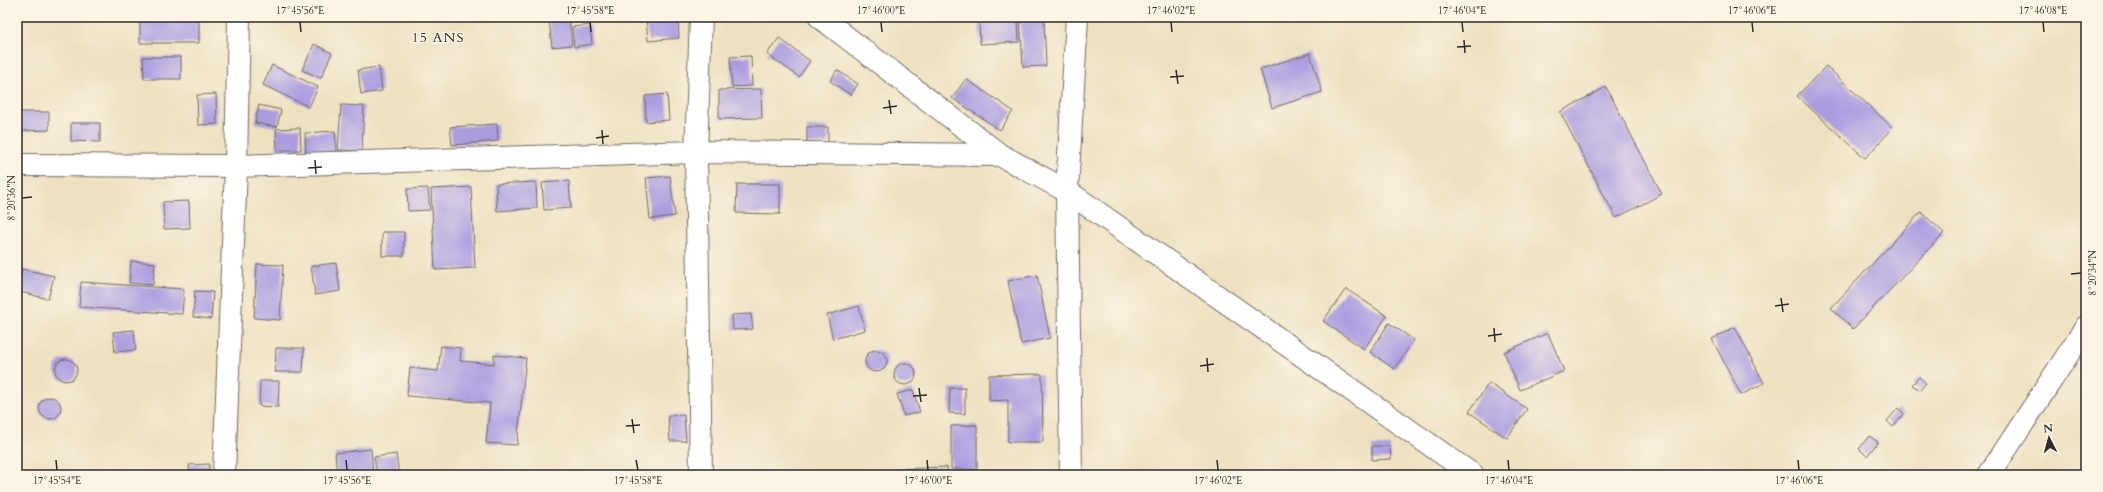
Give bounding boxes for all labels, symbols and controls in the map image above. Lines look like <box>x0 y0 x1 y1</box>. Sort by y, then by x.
text: 17°45'56"E <box>276 4 324 18</box>
text: 17°45'58"E <box>566 4 614 18</box>
text: 17°46'00"E <box>857 4 905 18</box>
text: 17°46'02"E <box>1147 4 1195 18</box>
text: 17°46'04"E <box>1438 4 1486 18</box>
text: 17°46'06"E <box>1728 4 1776 18</box>
text: 17°46'08"E <box>2019 4 2067 18</box>
district label: 15 ANS <box>411 28 465 47</box>
text: 8°20'36"N <box>5 175 19 221</box>
text: 8°20'34"N <box>2086 250 2100 296</box>
north arrow <box>2029 418 2069 458</box>
text: N <box>2042 421 2054 437</box>
text: 17°45'54"E <box>33 474 81 488</box>
text: 17°45'56"E <box>323 474 371 488</box>
text: 17°45'58"E <box>614 474 662 488</box>
text: 17°46'00"E <box>904 474 952 488</box>
text: 17°46'02"E <box>1194 474 1242 488</box>
text: 17°46'04"E <box>1485 474 1533 488</box>
text: 17°46'06"E <box>1775 474 1823 488</box>

